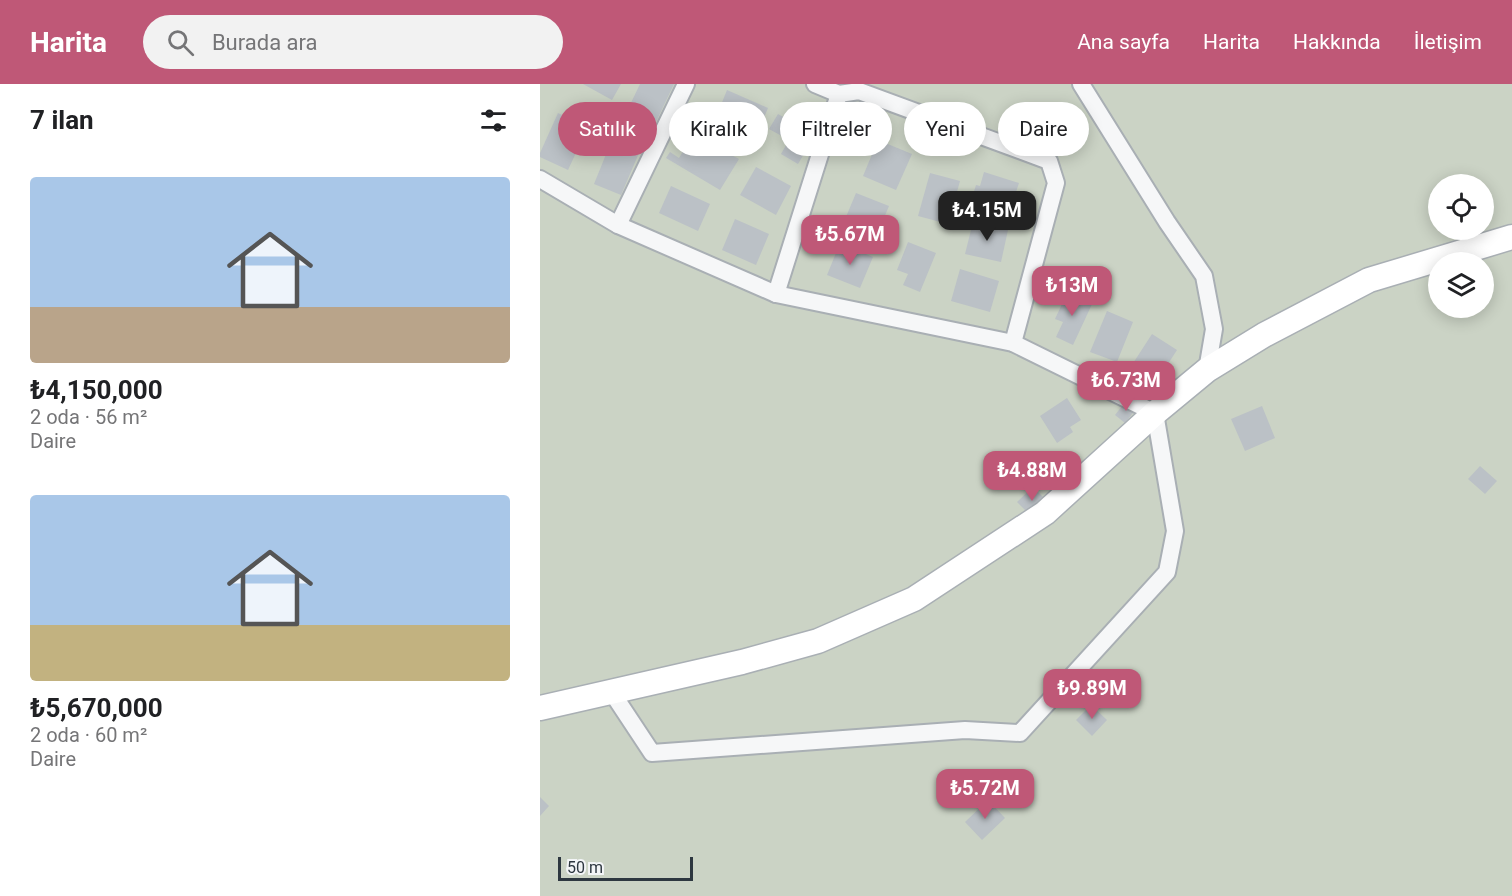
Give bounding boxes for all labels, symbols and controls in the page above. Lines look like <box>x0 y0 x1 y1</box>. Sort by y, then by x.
search box <box>143 15 563 69</box>
text: Harita <box>30 26 107 59</box>
icon: search <box>164 26 197 59</box>
text: Burada ara <box>212 30 318 55</box>
text: Ana sayfa <box>1077 30 1170 54</box>
text: Harita <box>1203 30 1260 54</box>
text: Hakkında <box>1293 30 1381 54</box>
text: İletişim <box>1414 30 1482 54</box>
chip: Satılık <box>558 102 657 156</box>
chip: Kiralık <box>669 102 768 156</box>
chip: Filtreler <box>780 102 892 156</box>
chip: Yeni <box>904 102 986 156</box>
chip: Daire <box>998 102 1089 156</box>
icon: filters <box>477 104 510 137</box>
text: 7 ilan <box>30 105 94 135</box>
map controls <box>1428 174 1494 318</box>
button: locate <box>1428 174 1494 240</box>
pin: ₺4.15M <box>938 191 1036 242</box>
text: ₺4.15M <box>952 198 1022 222</box>
pin: ₺5.67M <box>801 215 899 266</box>
icon: home <box>216 216 324 324</box>
text: ₺5.67M <box>815 222 885 246</box>
button: layers <box>1428 252 1494 318</box>
pin: ₺13M <box>1036 266 1108 317</box>
text: ₺13M <box>1046 273 1098 297</box>
pin: ₺6.73M <box>1077 361 1175 412</box>
text: ₺6.73M <box>1091 368 1161 392</box>
text: ₺4,150,000 <box>30 375 163 405</box>
text: 2 oda · 56 m² <box>30 405 147 429</box>
text: Daire <box>30 429 76 453</box>
pin: ₺4.88M <box>983 451 1081 502</box>
text: ₺4.88M <box>997 458 1067 482</box>
icon: home <box>216 534 324 642</box>
pin: ₺9.89M <box>1043 669 1141 720</box>
text: ₺9.89M <box>1057 676 1127 700</box>
text: ₺5,670,000 <box>30 693 163 723</box>
text: 2 oda · 60 m² <box>30 723 147 747</box>
text: Daire <box>30 747 76 771</box>
pin: ₺5.72M <box>936 769 1034 820</box>
text: ₺5.72M <box>950 776 1020 800</box>
scale bar <box>558 854 693 882</box>
text: 50 m <box>567 858 603 877</box>

